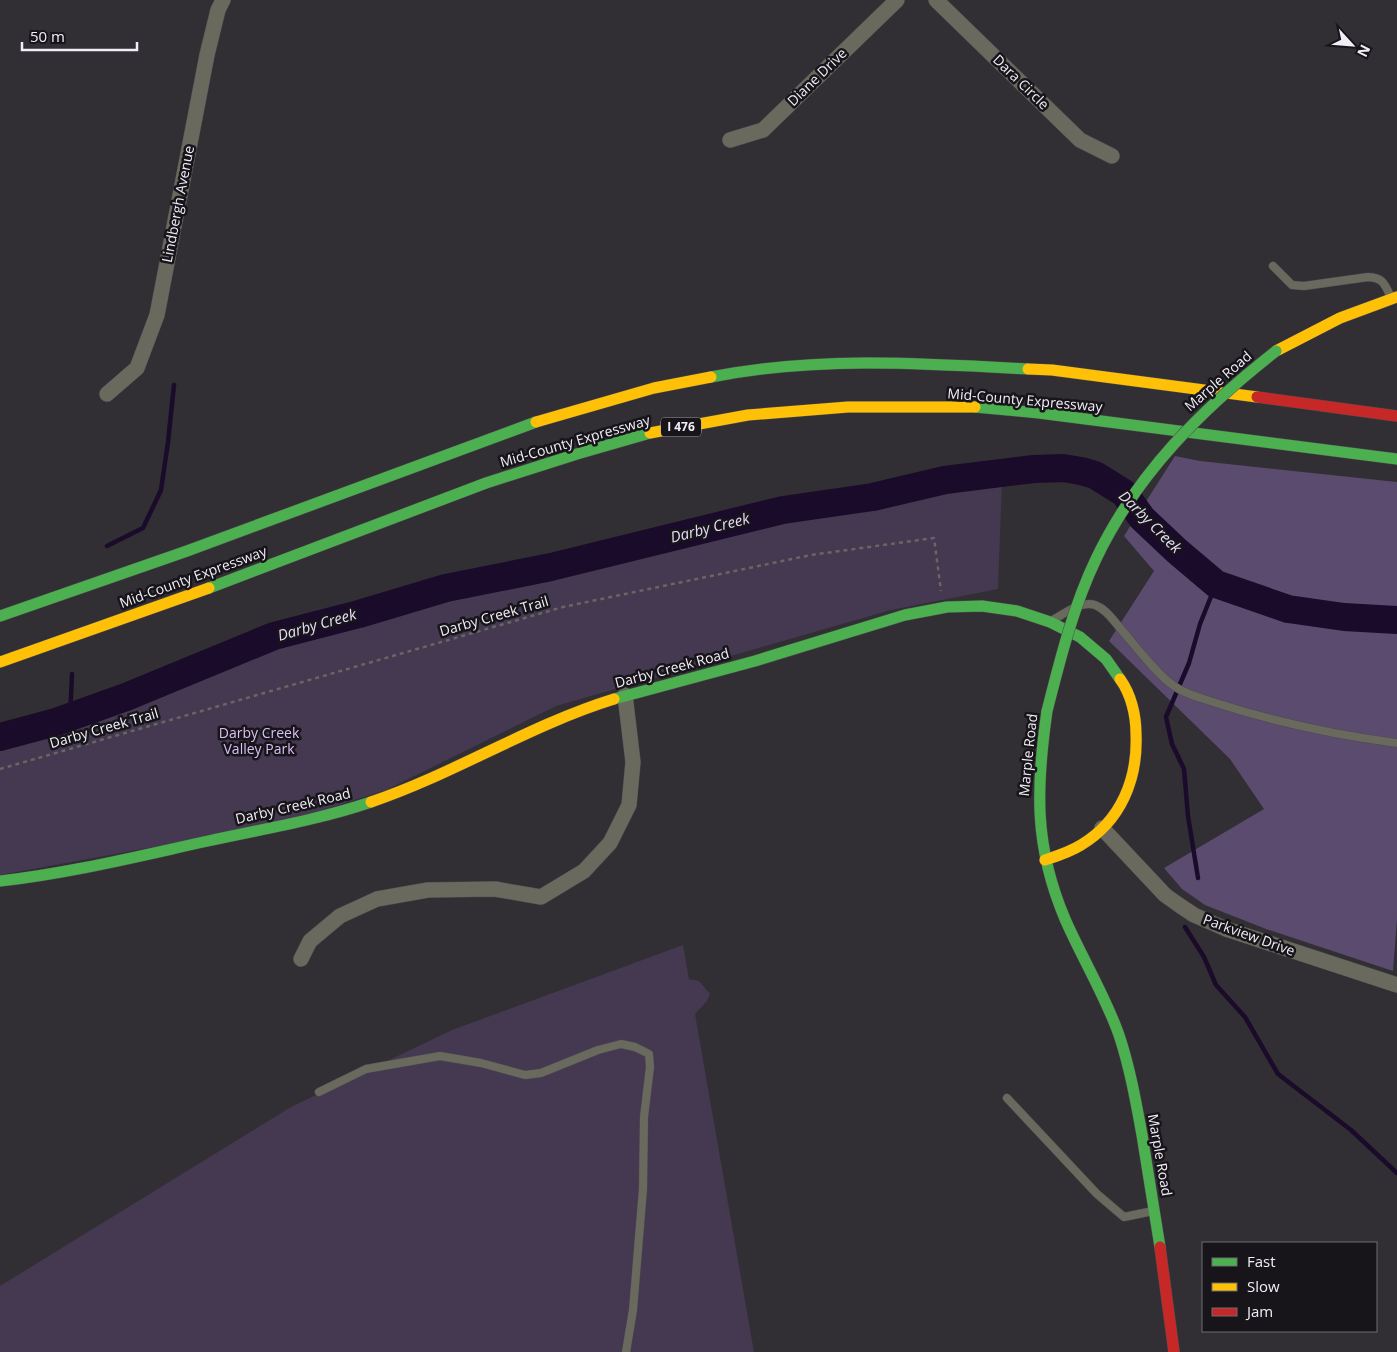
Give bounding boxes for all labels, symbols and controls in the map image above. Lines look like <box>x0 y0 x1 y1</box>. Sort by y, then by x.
scale bar <box>22 20 138 52</box>
north arrow <box>1327 20 1377 70</box>
text: 50 m <box>30 26 65 46</box>
text: N <box>1353 42 1375 60</box>
street label: Diane Drive <box>783 43 851 110</box>
street label: Dara Circle <box>989 50 1054 113</box>
street label: Lindbergh Avenue <box>157 144 198 264</box>
street label: Marple Road <box>1180 346 1255 415</box>
street label: Mid-County Expressway <box>947 383 1104 416</box>
street label: Mid-County Expressway <box>498 410 653 471</box>
road number: I 476 <box>661 418 701 437</box>
water label: Darby Creek <box>1115 486 1187 557</box>
water label: Darby Creek <box>668 507 752 547</box>
street label: Mid-County Expressway <box>117 541 270 612</box>
street label: Darby Creek Trail <box>437 591 551 640</box>
water label: Darby Creek <box>275 603 359 645</box>
street label: Darby Creek Road <box>613 643 731 692</box>
street label: Darby Creek Trail <box>47 703 161 752</box>
street label: Marple Road <box>1014 713 1041 797</box>
park label: Darby Creek Valley Park <box>219 723 300 758</box>
street label: Darby Creek Road <box>233 783 352 828</box>
street label: Parkview Drive <box>1201 909 1298 960</box>
street label: Marple Road <box>1144 1112 1177 1197</box>
legend <box>1202 1242 1377 1332</box>
text: Fast <box>1247 1251 1276 1271</box>
text: Slow <box>1247 1276 1280 1296</box>
text: Jam <box>1245 1301 1273 1321</box>

